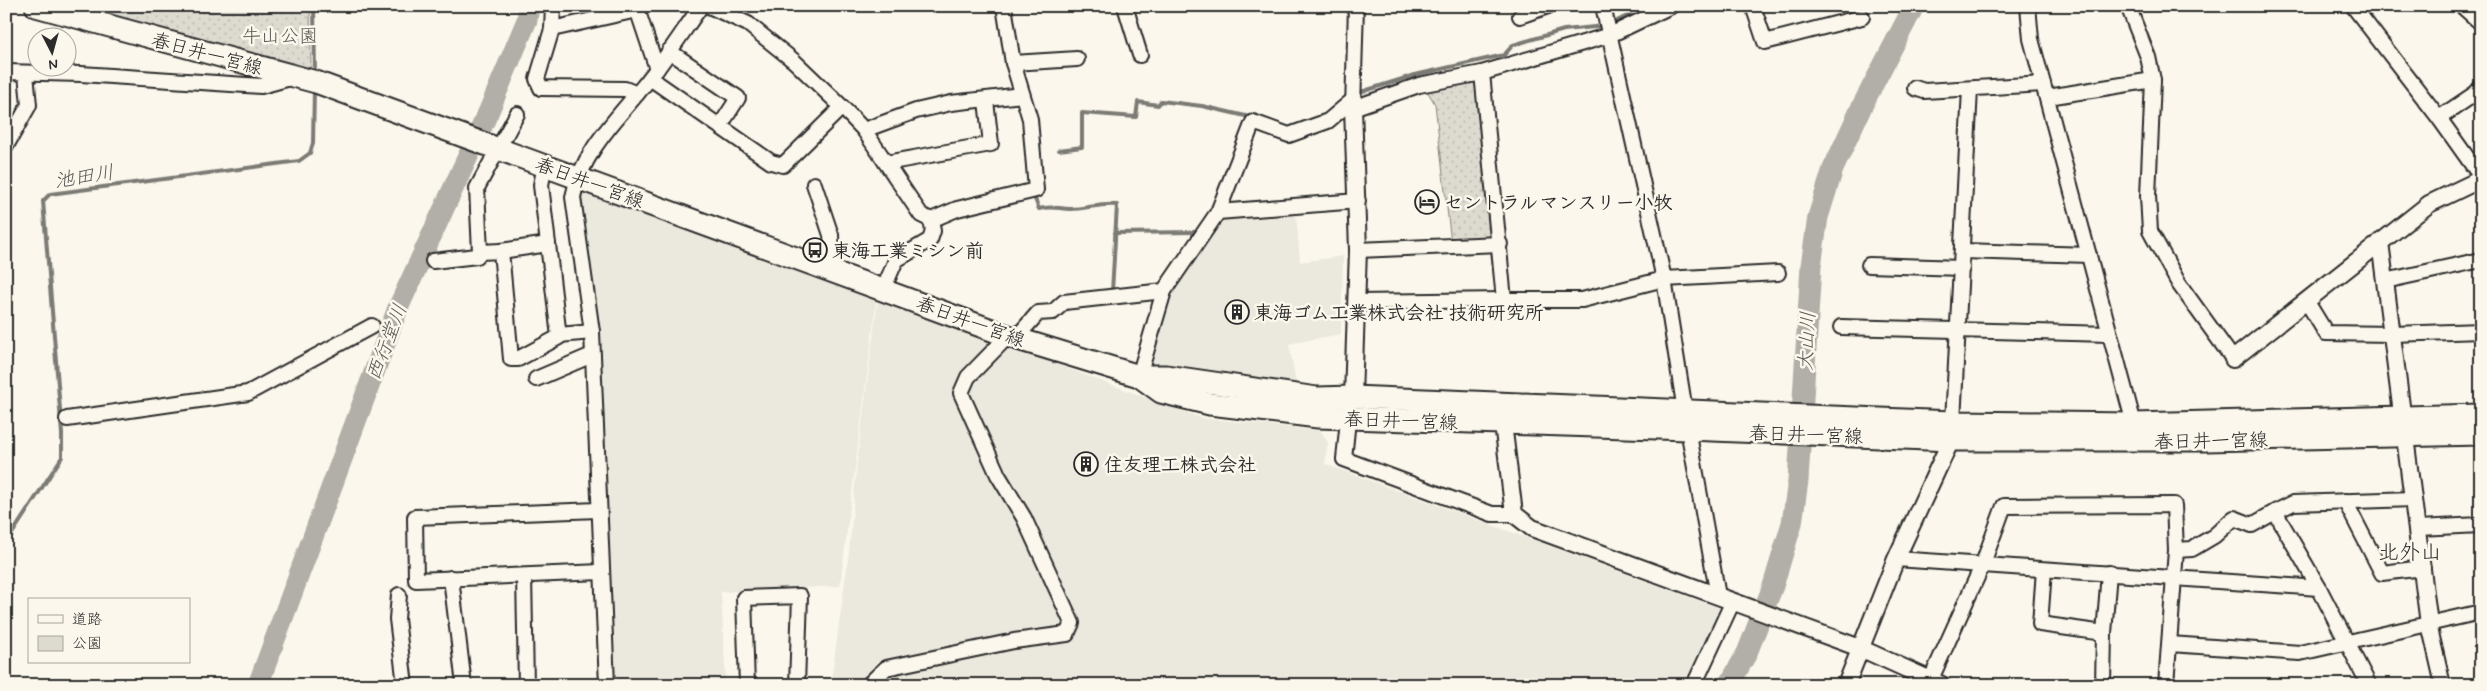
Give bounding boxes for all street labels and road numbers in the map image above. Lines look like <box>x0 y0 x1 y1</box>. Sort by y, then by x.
street label: 春日井一宮線 <box>148 28 265 81</box>
street label: 春日井一宮線 <box>532 152 647 215</box>
street label: 春日井一宮線 <box>913 291 1028 354</box>
street label: 春日井一宮線 <box>1344 407 1458 436</box>
street label: 春日井一宮線 <box>1749 421 1863 450</box>
street label: 春日井一宮線 <box>2154 428 2268 455</box>

